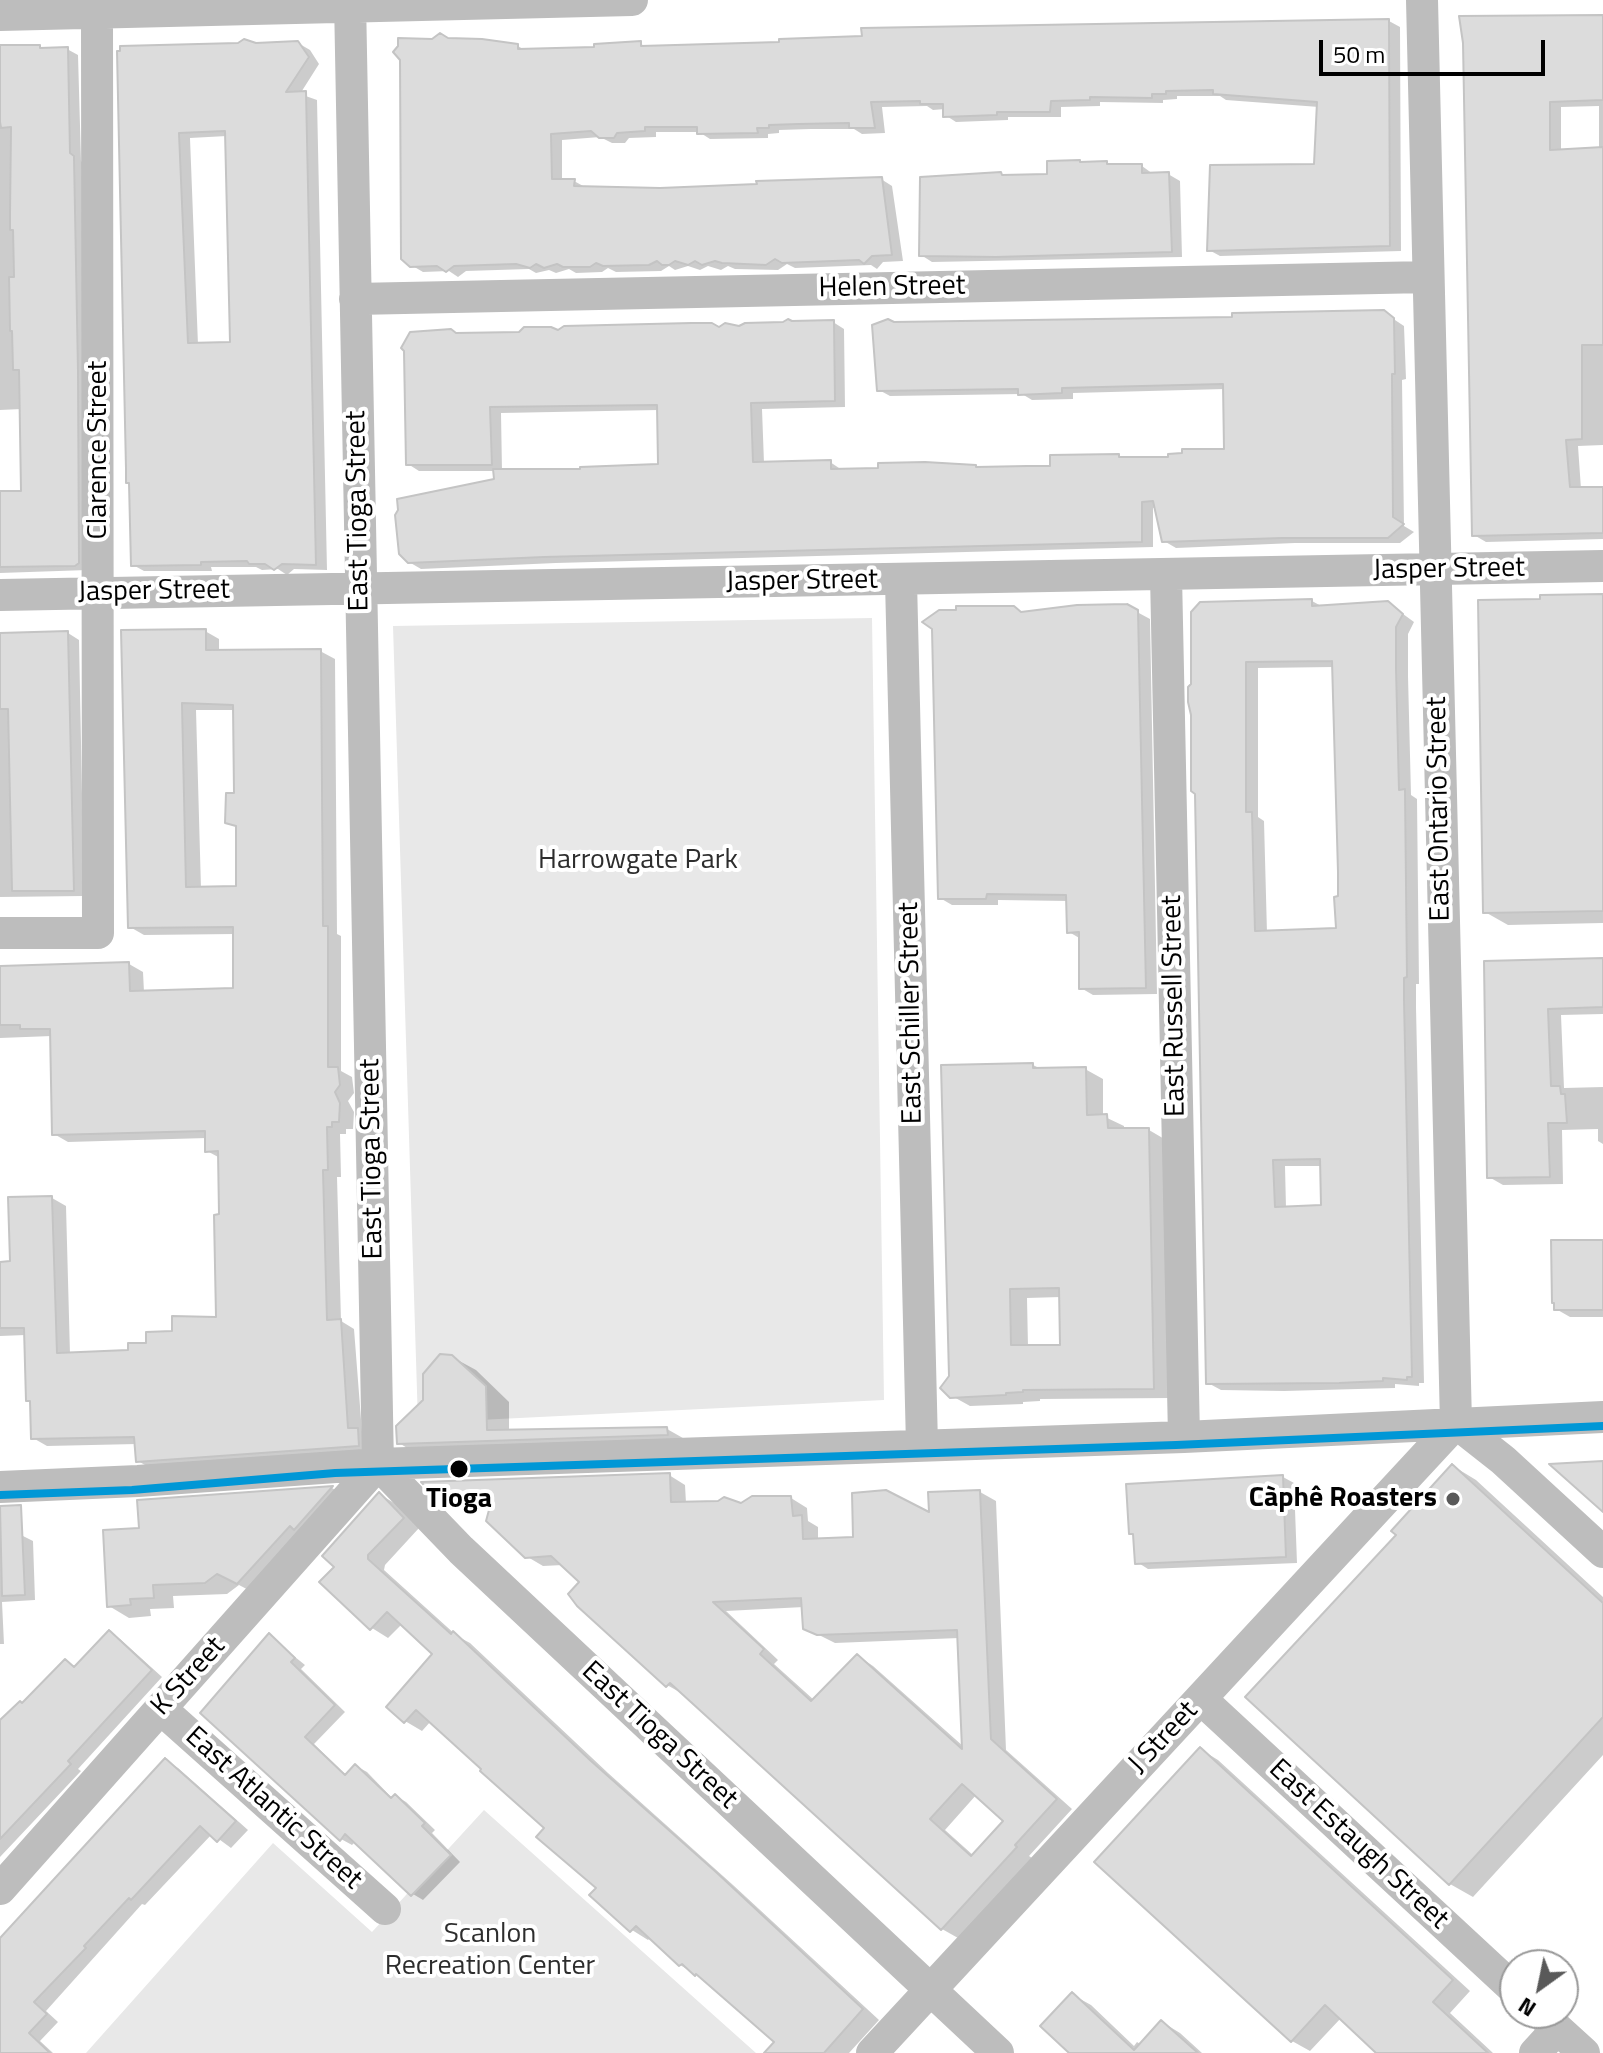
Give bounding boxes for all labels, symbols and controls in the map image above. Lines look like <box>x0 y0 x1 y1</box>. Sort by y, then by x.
scale bar <box>1323 24 1549 74</box>
text: 50 m <box>1333 36 1385 72</box>
street label: Helen Street <box>818 270 966 306</box>
street label: Clarence Street <box>82 361 116 539</box>
street label: East Tioga Street <box>340 410 378 612</box>
street label: Jasper Street <box>1373 552 1525 588</box>
street label: Jasper Street <box>726 564 878 600</box>
street label: Jasper Street <box>78 574 230 610</box>
street label: East Ontario Street <box>1421 696 1459 922</box>
park label: Harrowgate Park <box>538 844 738 878</box>
street label: East Russell Street <box>1156 895 1194 1117</box>
street label: East Schiller Street <box>893 902 931 1124</box>
street label: East Tioga Street <box>354 1058 392 1260</box>
marker: Tioga <box>448 1458 470 1480</box>
place label: Càphê Roasters <box>1249 1482 1437 1516</box>
place label: Tioga <box>426 1483 492 1517</box>
marker: Càphê Roasters <box>1444 1490 1462 1508</box>
street label: K Street <box>145 1631 233 1723</box>
street label: East Tioga Street <box>574 1655 744 1817</box>
street label: J Street <box>1122 1695 1206 1781</box>
street label: East Atlantic Street <box>178 1721 368 1897</box>
street label: East Estaugh Street <box>1261 1753 1455 1937</box>
park label: Scanlon Recreation Center <box>385 1918 595 1984</box>
north arrow <box>1499 1949 1579 2029</box>
text: N <box>1511 1989 1543 2026</box>

